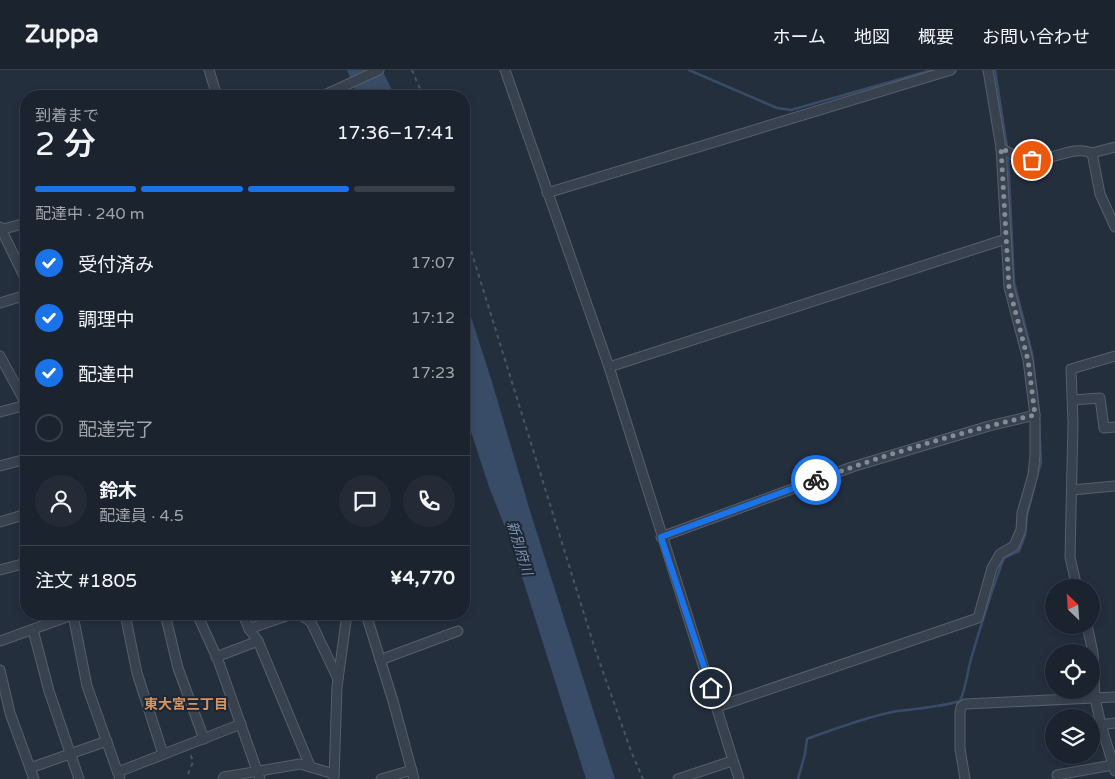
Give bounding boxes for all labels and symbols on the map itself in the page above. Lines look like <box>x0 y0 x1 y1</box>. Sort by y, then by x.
pin <box>1011 139 1053 181</box>
courier <box>791 455 841 505</box>
water label: 新別府川 <box>503 519 536 579</box>
north arrow <box>1045 579 1100 634</box>
pin <box>690 667 732 709</box>
district label: 東大宮三丁目 <box>144 696 228 713</box>

